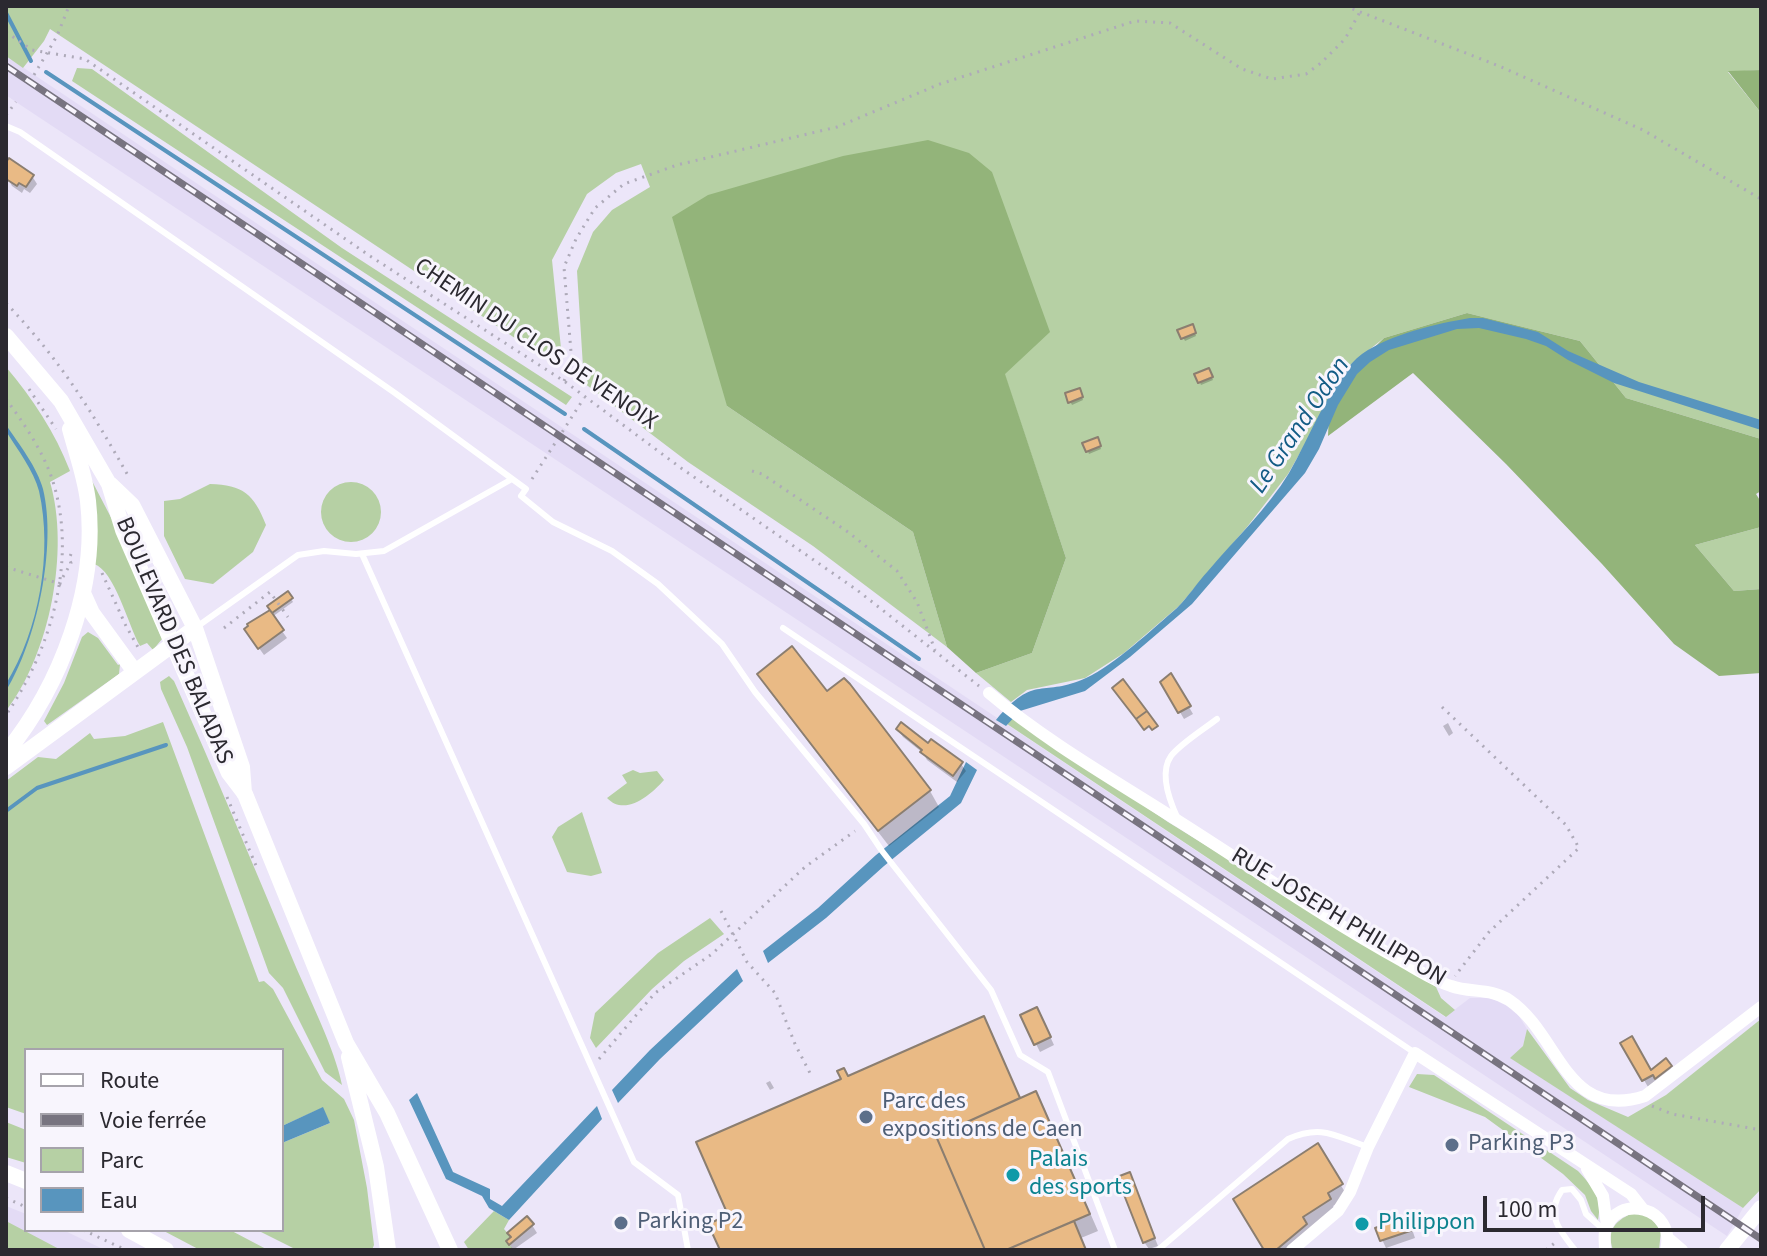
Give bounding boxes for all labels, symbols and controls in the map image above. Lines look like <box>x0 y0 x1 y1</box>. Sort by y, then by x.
street label: CHEMIN DU CLOS DE VENOIX <box>408 253 662 437</box>
water label: Le Grand Odon <box>1244 352 1358 500</box>
street label: BOULEVARD DES BALADAS <box>108 513 238 769</box>
street label: RUE JOSEPH PHILIPPON <box>1225 842 1451 994</box>
legend <box>24 1048 284 1232</box>
text: Route <box>100 1063 159 1098</box>
place label: Parc des expositions de Caen <box>882 1089 1083 1145</box>
text: Voie ferrée <box>100 1103 207 1138</box>
marker: Parc des expositions de Caen <box>857 1108 875 1126</box>
place label: Parking P3 <box>1468 1131 1574 1159</box>
marker: Parking P3 <box>1443 1136 1461 1154</box>
text: Parc <box>100 1143 144 1178</box>
place label: Palais des sports <box>1029 1147 1132 1203</box>
marker: Palais des sports <box>1004 1166 1022 1184</box>
scale bar <box>1487 1180 1709 1230</box>
text: Eau <box>100 1183 138 1218</box>
text: 100 m <box>1497 1192 1557 1227</box>
place label: Parking P2 <box>637 1209 743 1237</box>
place label: Philippon <box>1378 1210 1475 1238</box>
marker: Parking P2 <box>612 1214 630 1232</box>
marker: Philippon <box>1353 1215 1371 1233</box>

